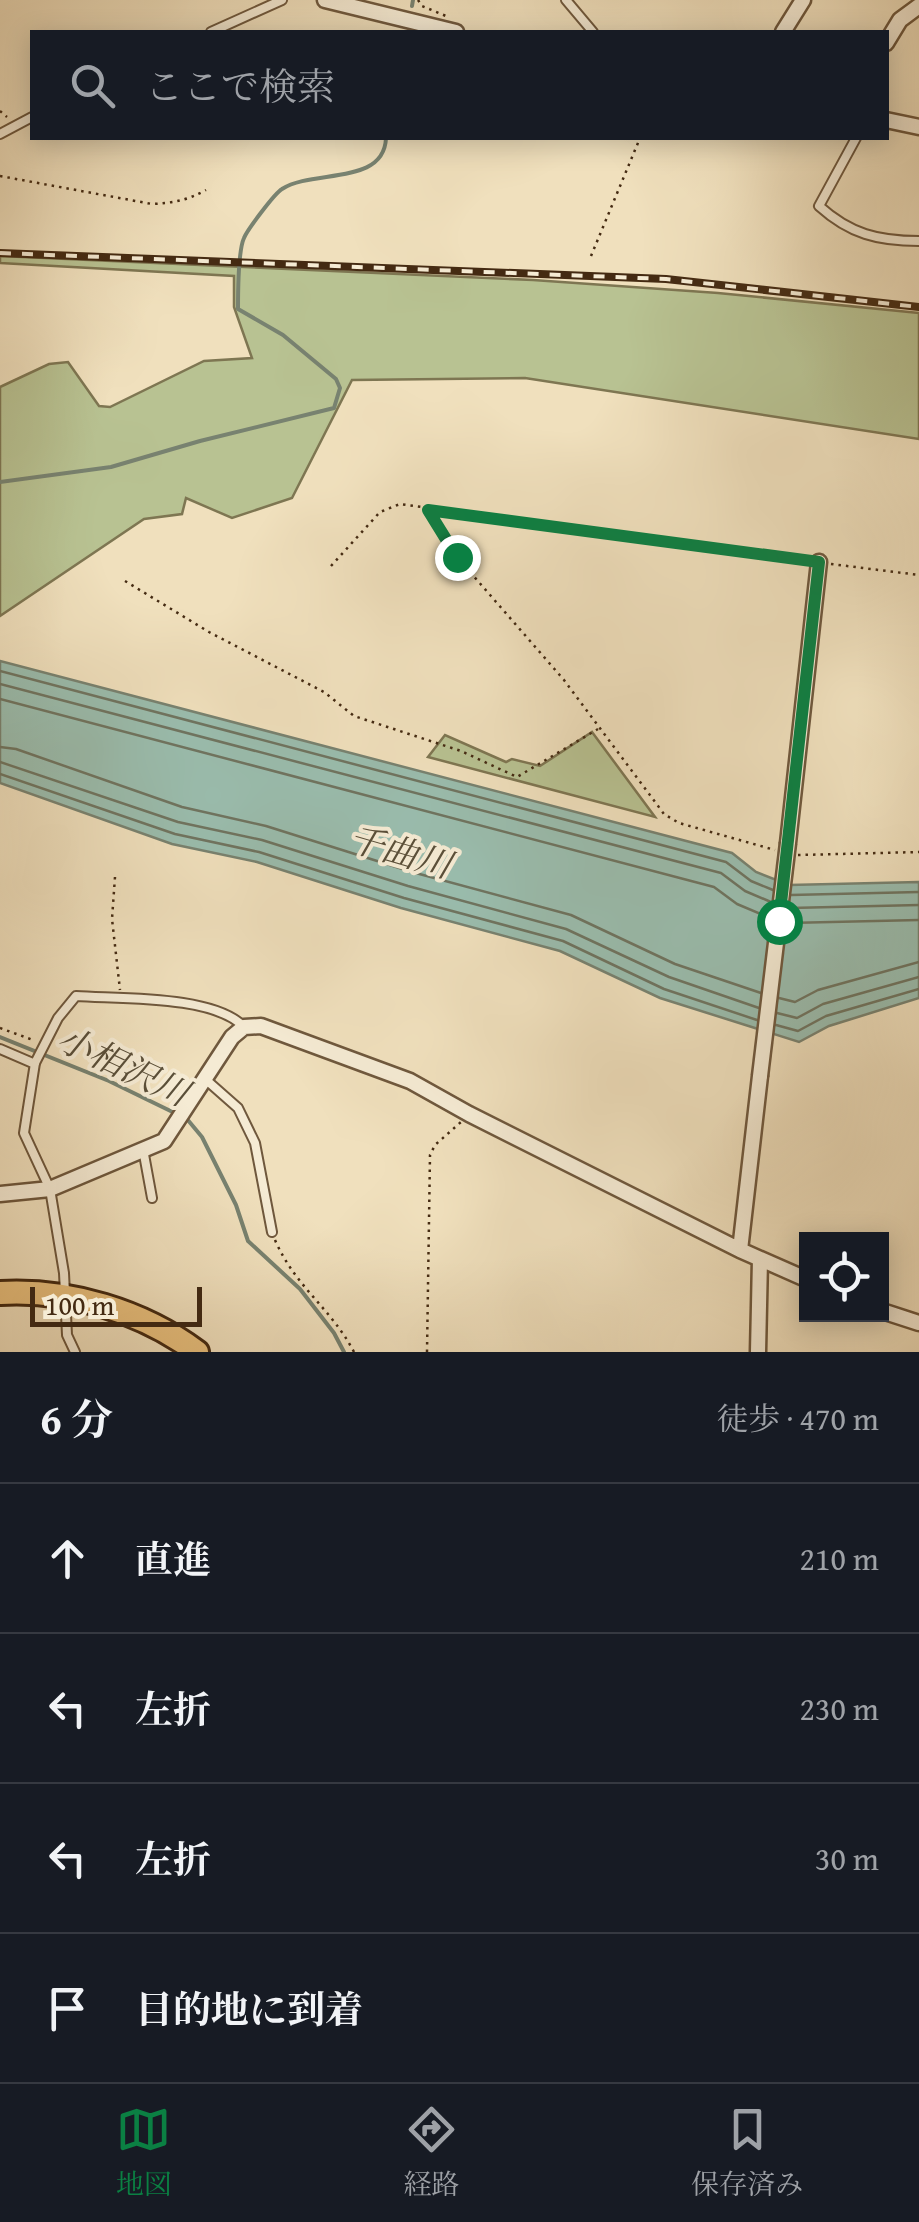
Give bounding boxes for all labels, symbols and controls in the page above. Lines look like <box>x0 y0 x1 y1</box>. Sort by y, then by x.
search box <box>30 30 889 140</box>
icon: search <box>65 58 120 113</box>
text: ここで検索 <box>145 58 335 114</box>
route end <box>435 535 481 581</box>
water label: 千曲川 <box>343 813 461 892</box>
route start <box>757 899 803 945</box>
water label: 小相沢川 <box>49 1013 201 1120</box>
map controls <box>799 1232 889 1322</box>
button: locate <box>799 1232 889 1322</box>
scale bar <box>30 1282 202 1326</box>
text: 100 m <box>45 1284 114 1325</box>
text: 6 分 <box>40 1388 113 1449</box>
text: 徒歩 · 470 m <box>716 1395 879 1442</box>
icon: ahead <box>40 1531 95 1586</box>
text: 直進 <box>135 1531 211 1587</box>
text: 210 m <box>800 1535 879 1582</box>
icon: left <box>40 1681 95 1736</box>
text: 左折 <box>135 1681 211 1737</box>
text: 230 m <box>800 1685 879 1732</box>
icon: left <box>40 1831 95 1886</box>
text: 左折 <box>135 1831 211 1887</box>
text: 30 m <box>815 1835 879 1882</box>
icon: arrive <box>40 1981 95 2036</box>
text: 目的地に到着 <box>135 1981 363 2037</box>
tab: 地図 <box>116 2102 172 2204</box>
tab: 経路 <box>403 2102 459 2204</box>
tab: 保存済み <box>691 2102 803 2204</box>

